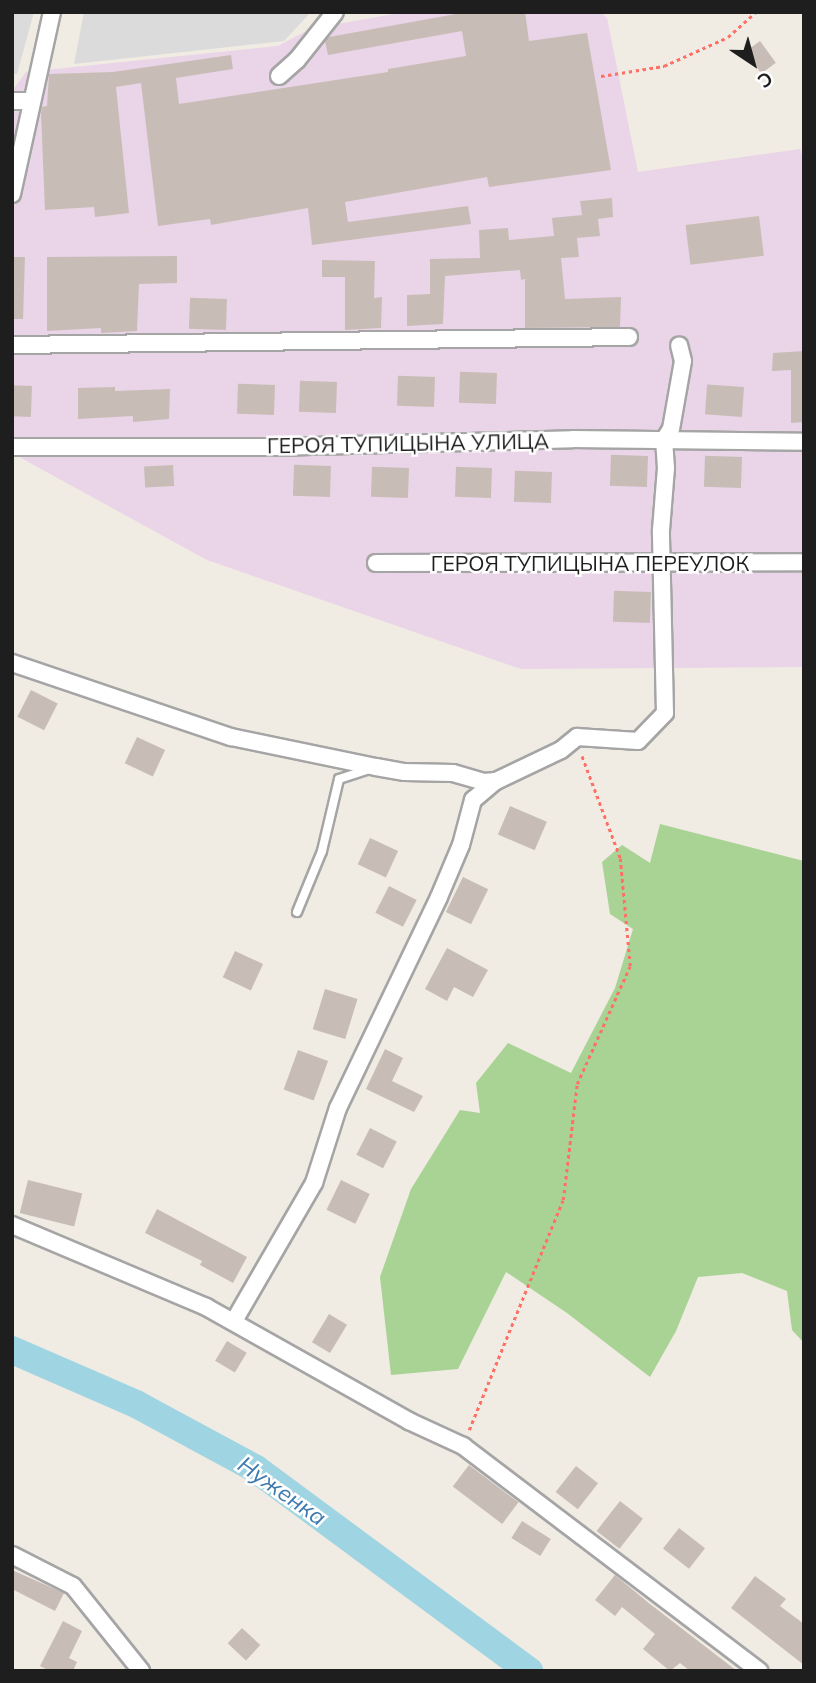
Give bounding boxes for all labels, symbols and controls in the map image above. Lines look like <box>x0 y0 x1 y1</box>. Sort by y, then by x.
north arrow <box>718 28 788 98</box>
text: С <box>753 66 778 94</box>
street label: ГЕРОЯ ТУПИЦЫНА УЛИЦА <box>267 428 549 458</box>
street label: ГЕРОЯ ТУПИЦЫНА ПЕРЕУЛОК <box>431 550 749 576</box>
water label: Нуженка <box>233 1451 331 1531</box>

